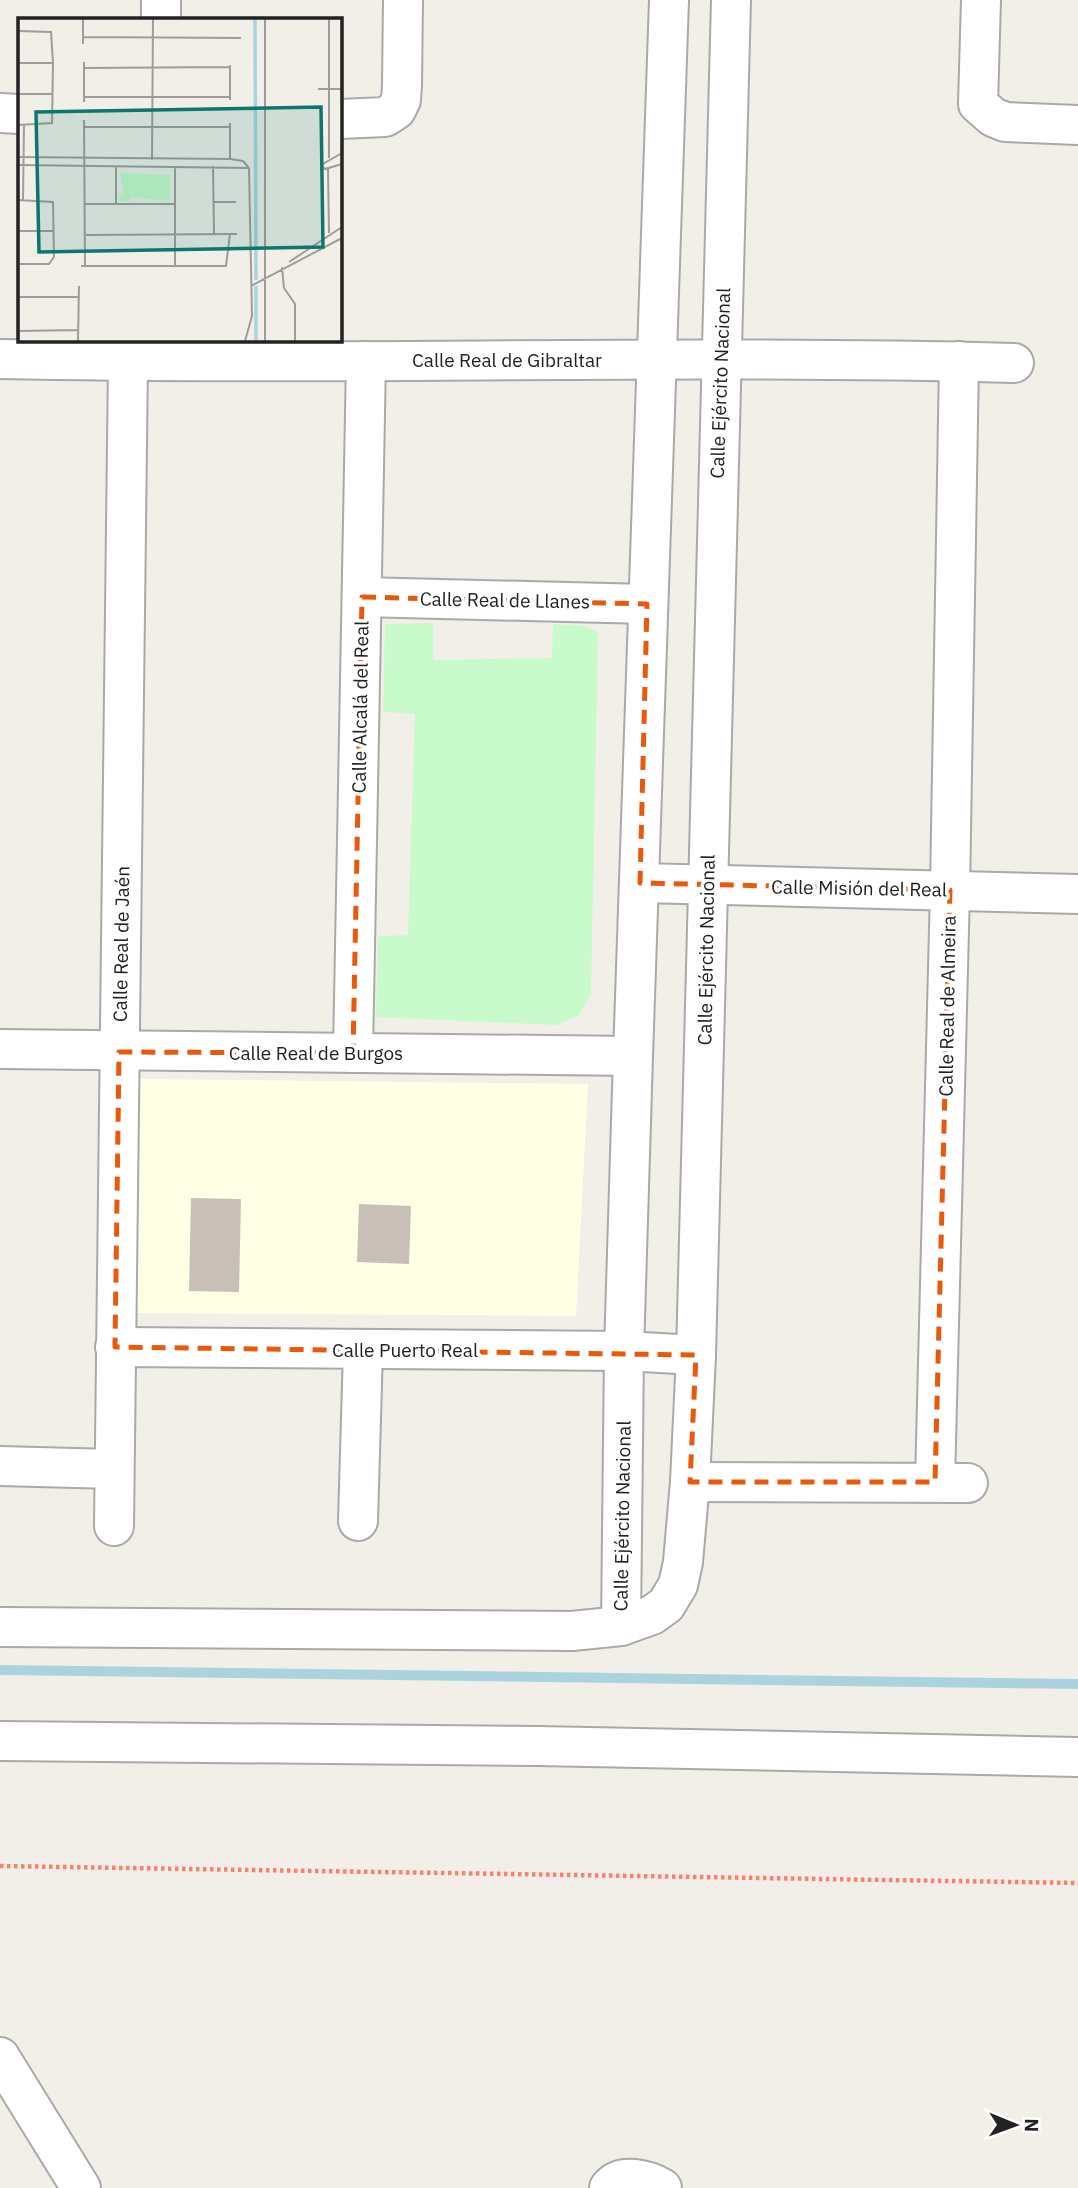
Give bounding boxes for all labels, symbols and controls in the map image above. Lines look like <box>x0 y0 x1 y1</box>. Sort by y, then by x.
inset map <box>18 18 341 341</box>
street label: Calle Ejército Nacional <box>705 287 735 479</box>
street label: Calle Real de Gibraltar <box>412 348 602 372</box>
street label: Calle Real de Llanes <box>420 587 590 613</box>
street label: Calle Alcalá del Real <box>346 620 374 794</box>
street label: Calle Ejército Nacional <box>692 854 720 1046</box>
street label: Calle Real de Jaén <box>108 866 134 1022</box>
street label: Calle Misión del Real <box>771 874 947 902</box>
street label: Calle Real de Almeira <box>933 915 961 1097</box>
street label: Calle Real de Burgos <box>229 1041 403 1065</box>
street label: Calle Puerto Real <box>332 1338 478 1362</box>
street label: Calle Ejército Nacional <box>608 1420 636 1612</box>
north arrow <box>980 2090 1050 2160</box>
text: N <box>1020 2118 1044 2132</box>

